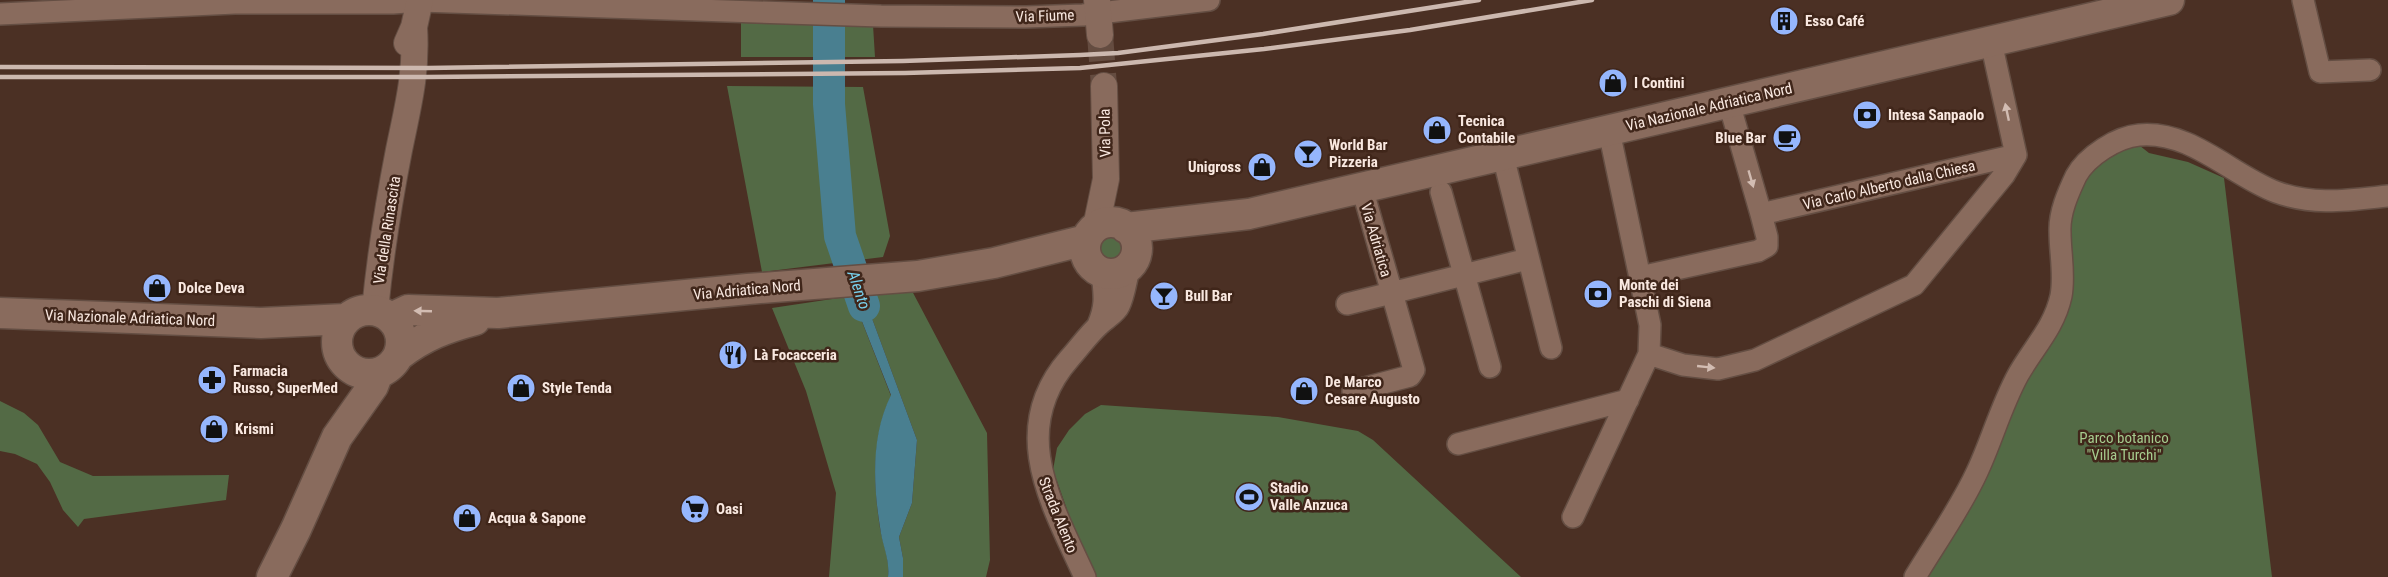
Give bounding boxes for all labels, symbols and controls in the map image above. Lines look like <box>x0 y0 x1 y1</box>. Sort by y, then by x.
building icon: Esso Café <box>1768 5 1800 37</box>
street label: Via Fiume <box>1015 6 1075 26</box>
place label: Esso Café <box>1805 12 1864 30</box>
shop icon: I Contini <box>1597 67 1629 99</box>
place label: I Contini <box>1634 74 1684 92</box>
street label: Via Nazionale Adriatica Nord <box>1624 79 1794 135</box>
bank icon: Intesa Sanpaolo <box>1851 99 1883 131</box>
one-way arrow <box>2001 103 2011 121</box>
place label: Intesa Sanpaolo <box>1888 106 1984 124</box>
street label: Via Pola <box>1096 108 1114 158</box>
place label: Tecnica Contabile <box>1458 112 1515 147</box>
shop icon: Tecnica Contabile <box>1421 114 1453 146</box>
cafe icon: Blue Bar <box>1771 122 1803 154</box>
place label: Blue Bar <box>1715 129 1766 147</box>
place label: World Bar Pizzeria <box>1329 136 1388 171</box>
bar icon: World Bar Pizzeria <box>1292 138 1324 170</box>
shop icon: Unigross <box>1246 151 1278 183</box>
street label: Via Carlo Alberto dalla Chiesa <box>1801 156 1977 214</box>
place label: Unigross <box>1188 158 1241 176</box>
one-way arrow <box>1747 170 1756 188</box>
street label: Via della Rinascita <box>370 175 404 285</box>
street label: Via Adriatica <box>1357 201 1395 279</box>
water label: Alento <box>843 267 874 312</box>
shop icon: Dolce Deva <box>141 272 173 304</box>
street label: Via Adriatica Nord <box>692 276 802 304</box>
place label: Monte dei Paschi di Siena <box>1619 276 1711 311</box>
bank icon: Monte dei Paschi di Siena <box>1582 278 1614 310</box>
place label: Dolce Deva <box>178 279 245 297</box>
bar icon: Bull Bar <box>1148 280 1180 312</box>
place label: Bull Bar <box>1185 287 1232 305</box>
street label: Via Nazionale Adriatica Nord <box>45 306 215 330</box>
one-way arrow <box>413 306 432 315</box>
restaurant icon: Là Focacceria <box>717 339 749 371</box>
place label: Là Focacceria <box>754 346 837 364</box>
place label: Farmacia Russo, SuperMed <box>233 362 338 397</box>
one-way arrow <box>1697 362 1716 372</box>
pharmacy icon: Farmacia Russo, SuperMed <box>196 364 228 396</box>
shop icon: Style Tenda <box>505 372 537 404</box>
place label: De Marco Cesare Augusto <box>1325 373 1420 408</box>
shop icon: De Marco Cesare Augusto <box>1288 375 1320 407</box>
place label: Style Tenda <box>542 379 612 397</box>
shop icon: Krismi <box>198 413 230 445</box>
place label: Krismi <box>235 420 274 438</box>
park label: Parco botanico "Villa Turchi" <box>2079 429 2169 464</box>
street label: Strada Alento <box>1035 475 1081 555</box>
place label: Stadio Valle Anzuca <box>1270 479 1348 514</box>
sports icon: Stadio Valle Anzuca <box>1233 481 1265 513</box>
supermarket icon: Oasi <box>679 493 711 525</box>
place label: Oasi <box>716 500 743 518</box>
shop icon: Acqua & Sapone <box>451 502 483 534</box>
place label: Acqua & Sapone <box>488 509 586 527</box>

